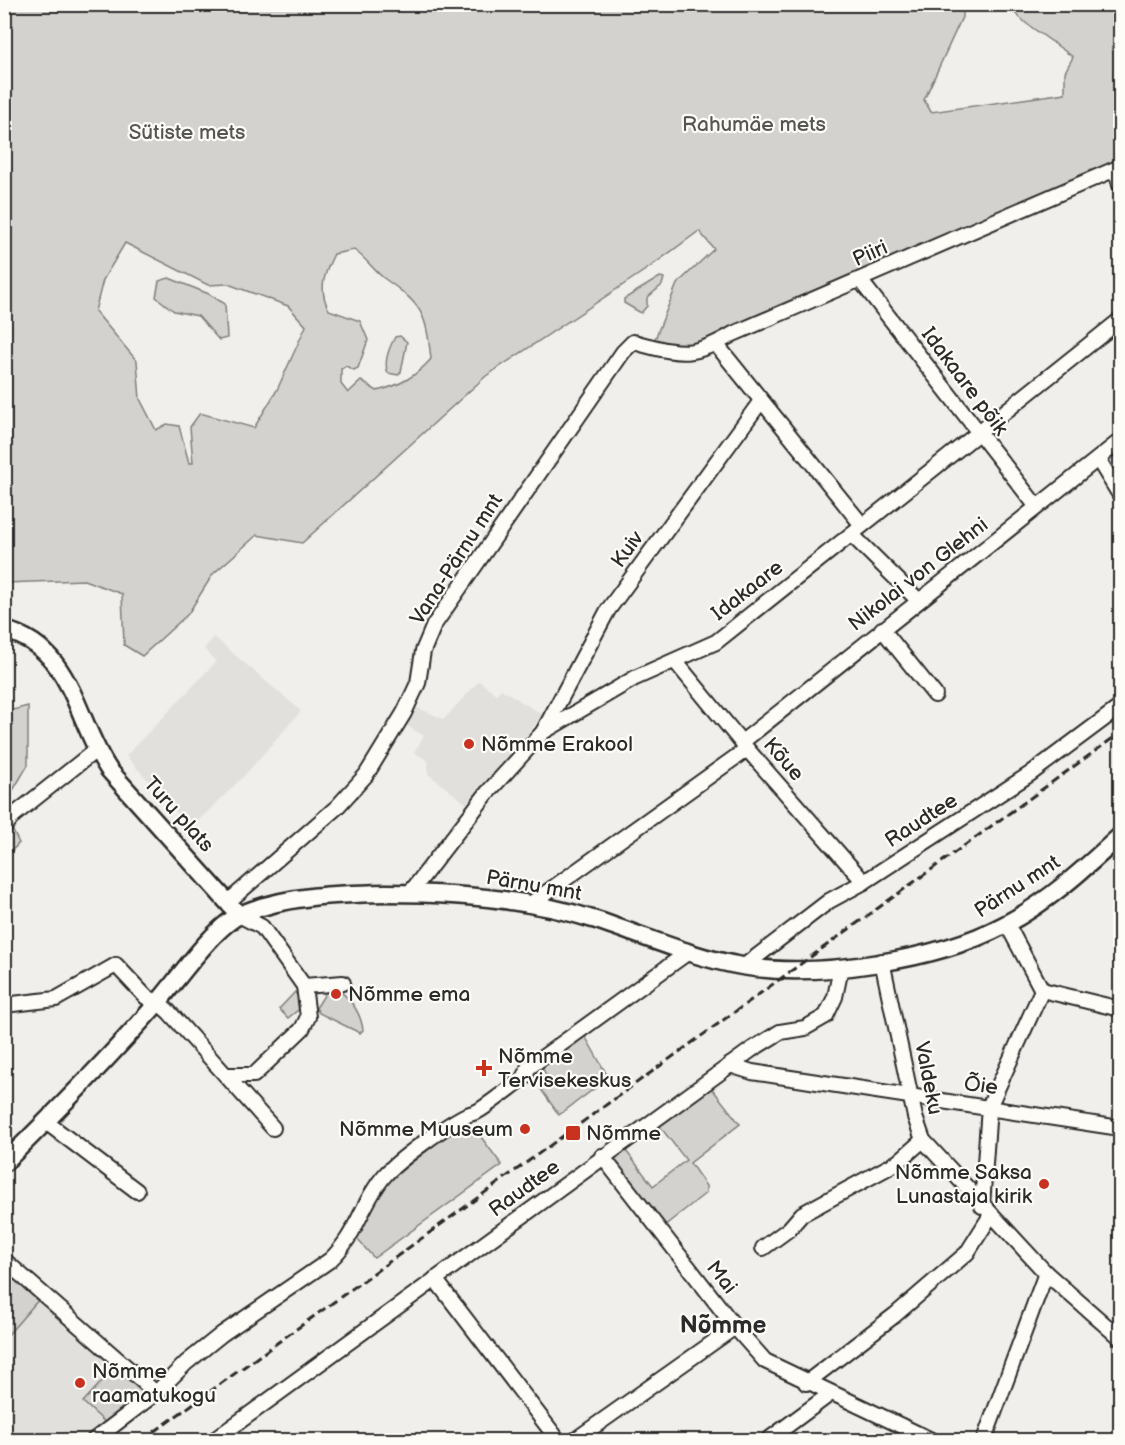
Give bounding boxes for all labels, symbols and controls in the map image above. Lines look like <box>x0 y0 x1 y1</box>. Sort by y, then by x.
park label: Rahumäe mets <box>682 112 826 137</box>
park label: Sütiste mets <box>129 120 245 145</box>
street label: Piiri <box>849 235 892 272</box>
street label: Idakaare põik <box>916 322 1014 441</box>
street label: Vana-Pärnu mnt <box>405 489 508 630</box>
street label: Nikolai von Glehni <box>844 512 993 637</box>
street label: Kuiv <box>606 525 650 572</box>
street label: Idakaare <box>707 555 788 626</box>
place label: Nõmme Erakool <box>481 732 633 757</box>
street label: Kõue <box>758 733 809 786</box>
marker: Nõmme Erakool <box>462 737 476 751</box>
street label: Turu plats <box>138 771 219 857</box>
street label: Raudtee <box>880 788 962 853</box>
street label: Pärnu mnt <box>970 849 1065 923</box>
street label: Pärnu mnt <box>484 865 584 906</box>
place label: Nõmme ema <box>348 982 470 1007</box>
marker: Nõmme ema <box>329 987 343 1001</box>
street label: Valdeku <box>909 1039 948 1117</box>
place label: Nõmme Tervisekeskus <box>498 1044 631 1093</box>
marker: Nõmme Tervisekeskus <box>475 1059 493 1077</box>
street label: Õie <box>962 1071 999 1100</box>
place label: Nõmme Muuseum <box>339 1117 513 1142</box>
place label: Nõmme <box>586 1121 661 1146</box>
marker: Nõmme Muuseum <box>518 1122 532 1136</box>
marker: Nõmme <box>564 1124 582 1142</box>
street label: Raudtee <box>484 1154 565 1222</box>
place label: Nõmme Saksa Lunastaja kirik <box>895 1160 1033 1209</box>
marker: Nõmme Saksa Lunastaja kirik <box>1037 1177 1051 1191</box>
street label: Mai <box>701 1256 742 1299</box>
district label: Nõmme <box>680 1311 766 1340</box>
place label: Nõmme raamatukogu <box>92 1359 216 1408</box>
marker: Nõmme raamatukogu <box>73 1376 87 1390</box>

